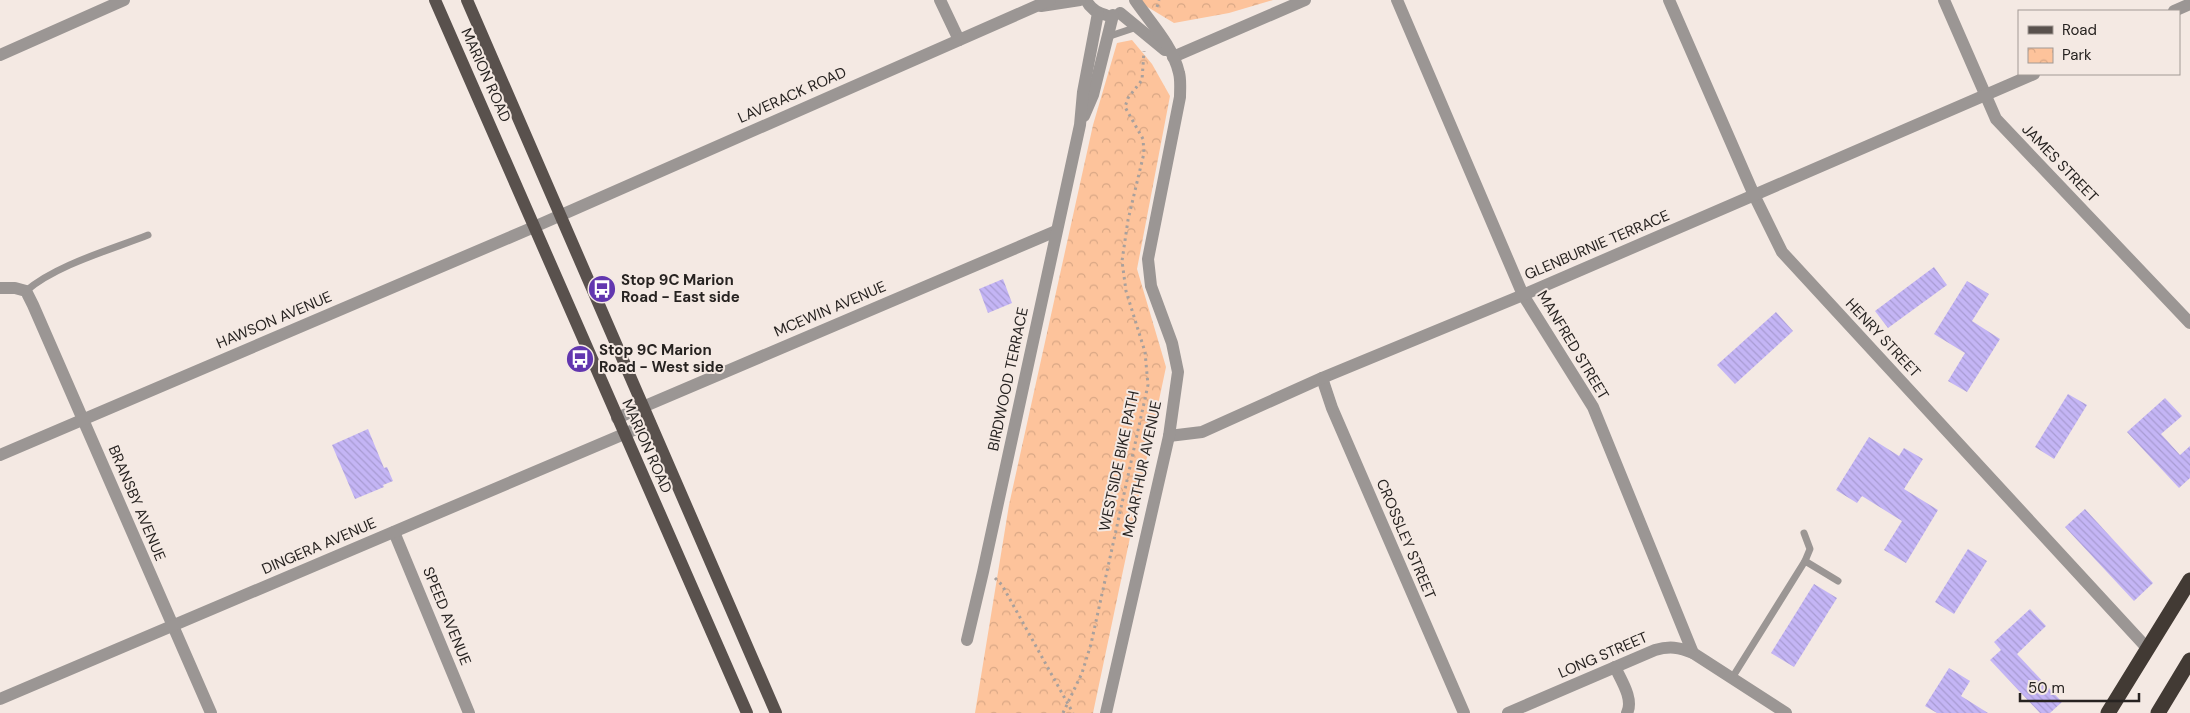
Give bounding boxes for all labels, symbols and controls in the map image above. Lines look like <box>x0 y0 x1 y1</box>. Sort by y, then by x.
legend <box>2018 10 2180 75</box>
text: Road <box>2062 20 2097 40</box>
street label: MARION ROAD <box>456 25 516 125</box>
text: Park <box>2062 45 2092 65</box>
street label: LAVERACK ROAD <box>735 62 849 128</box>
street label: JAMES STREET <box>2017 119 2103 207</box>
street label: GLENBURNIE TERRACE <box>1522 205 1672 285</box>
place label: Stop 9C Marion Road - East side <box>621 270 740 307</box>
bus stop icon: Stop 9C Marion Road - East side <box>587 274 617 304</box>
street label: MCEWIN AVENUE <box>771 276 889 342</box>
street label: HAWSON AVENUE <box>213 287 335 353</box>
street label: MANFRED STREET <box>1533 287 1613 403</box>
street label: HENRY STREET <box>1841 294 1925 382</box>
street label: BIRDWOOD TERRACE <box>983 305 1033 453</box>
place label: Stop 9C Marion Road - West side <box>599 340 724 377</box>
bus stop icon: Stop 9C Marion Road - West side <box>565 344 595 374</box>
street label: WESTSIDE BIKE PATH <box>1094 389 1144 533</box>
street label: MARION ROAD <box>617 396 677 496</box>
street label: MCARTHUR AVENUE <box>1118 399 1166 539</box>
street label: BRANSBY AVENUE <box>104 442 170 564</box>
street label: CROSSLEY STREET <box>1372 476 1440 602</box>
street label: DINGERA AVENUE <box>259 513 379 579</box>
street label: SPEED AVENUE <box>418 564 476 668</box>
street label: LONG STREET <box>1555 627 1651 683</box>
scale bar <box>2020 670 2139 702</box>
text: 50 m <box>2028 678 2065 698</box>

